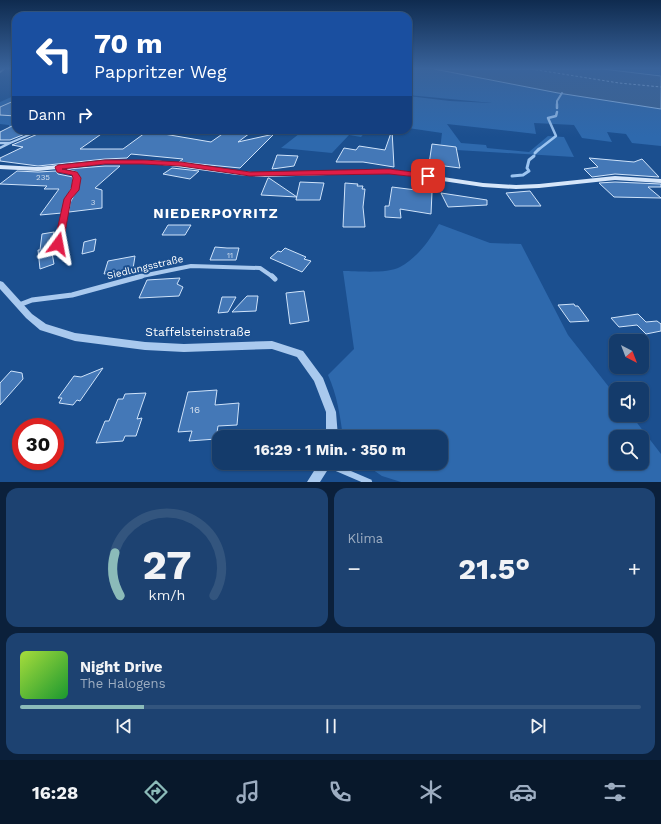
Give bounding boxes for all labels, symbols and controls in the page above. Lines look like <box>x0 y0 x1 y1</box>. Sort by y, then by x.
text: 70 m <box>94 27 163 60</box>
icon: left <box>28 28 80 80</box>
text: Pappritzer Weg <box>94 61 227 82</box>
icon: right <box>74 104 96 126</box>
text: Dann <box>28 106 66 124</box>
pin <box>411 159 445 193</box>
icon: arrive <box>417 165 439 187</box>
house number: 235 <box>36 173 50 182</box>
house number: 3 <box>91 198 96 207</box>
district label: NIEDERPOYRITZ <box>153 205 279 221</box>
position arrow <box>37 223 79 265</box>
house number: 11 <box>227 251 233 260</box>
street label: Siedlungsstraße <box>106 253 184 281</box>
street label: Staffelsteinstraße <box>145 325 251 339</box>
north arrow <box>609 334 649 374</box>
map controls <box>609 334 649 470</box>
button: sound <box>609 382 649 422</box>
house number: 16 <box>190 404 200 415</box>
speed limit sign: 30 <box>12 418 64 470</box>
button: search <box>609 430 649 470</box>
text: 16:29 · 1 Min. · 350 m <box>254 441 406 459</box>
text: Klima <box>348 531 383 546</box>
text: 27 <box>142 539 191 588</box>
text: 21.5° <box>458 551 530 586</box>
text: − <box>348 556 361 581</box>
text: + <box>628 556 641 581</box>
text: km/h <box>148 586 185 602</box>
text: Night Drive <box>80 658 163 676</box>
text: The Halogens <box>80 676 166 691</box>
icon: previous <box>113 715 135 737</box>
icon: pause <box>320 715 342 737</box>
icon: next <box>527 715 549 737</box>
icon: directions <box>142 778 170 806</box>
icon: music <box>234 778 262 806</box>
icon: phone <box>326 778 354 806</box>
icon: climate <box>417 778 445 806</box>
icon: car <box>509 778 537 806</box>
icon: filters <box>601 778 629 806</box>
text: 16:28 <box>32 782 78 803</box>

